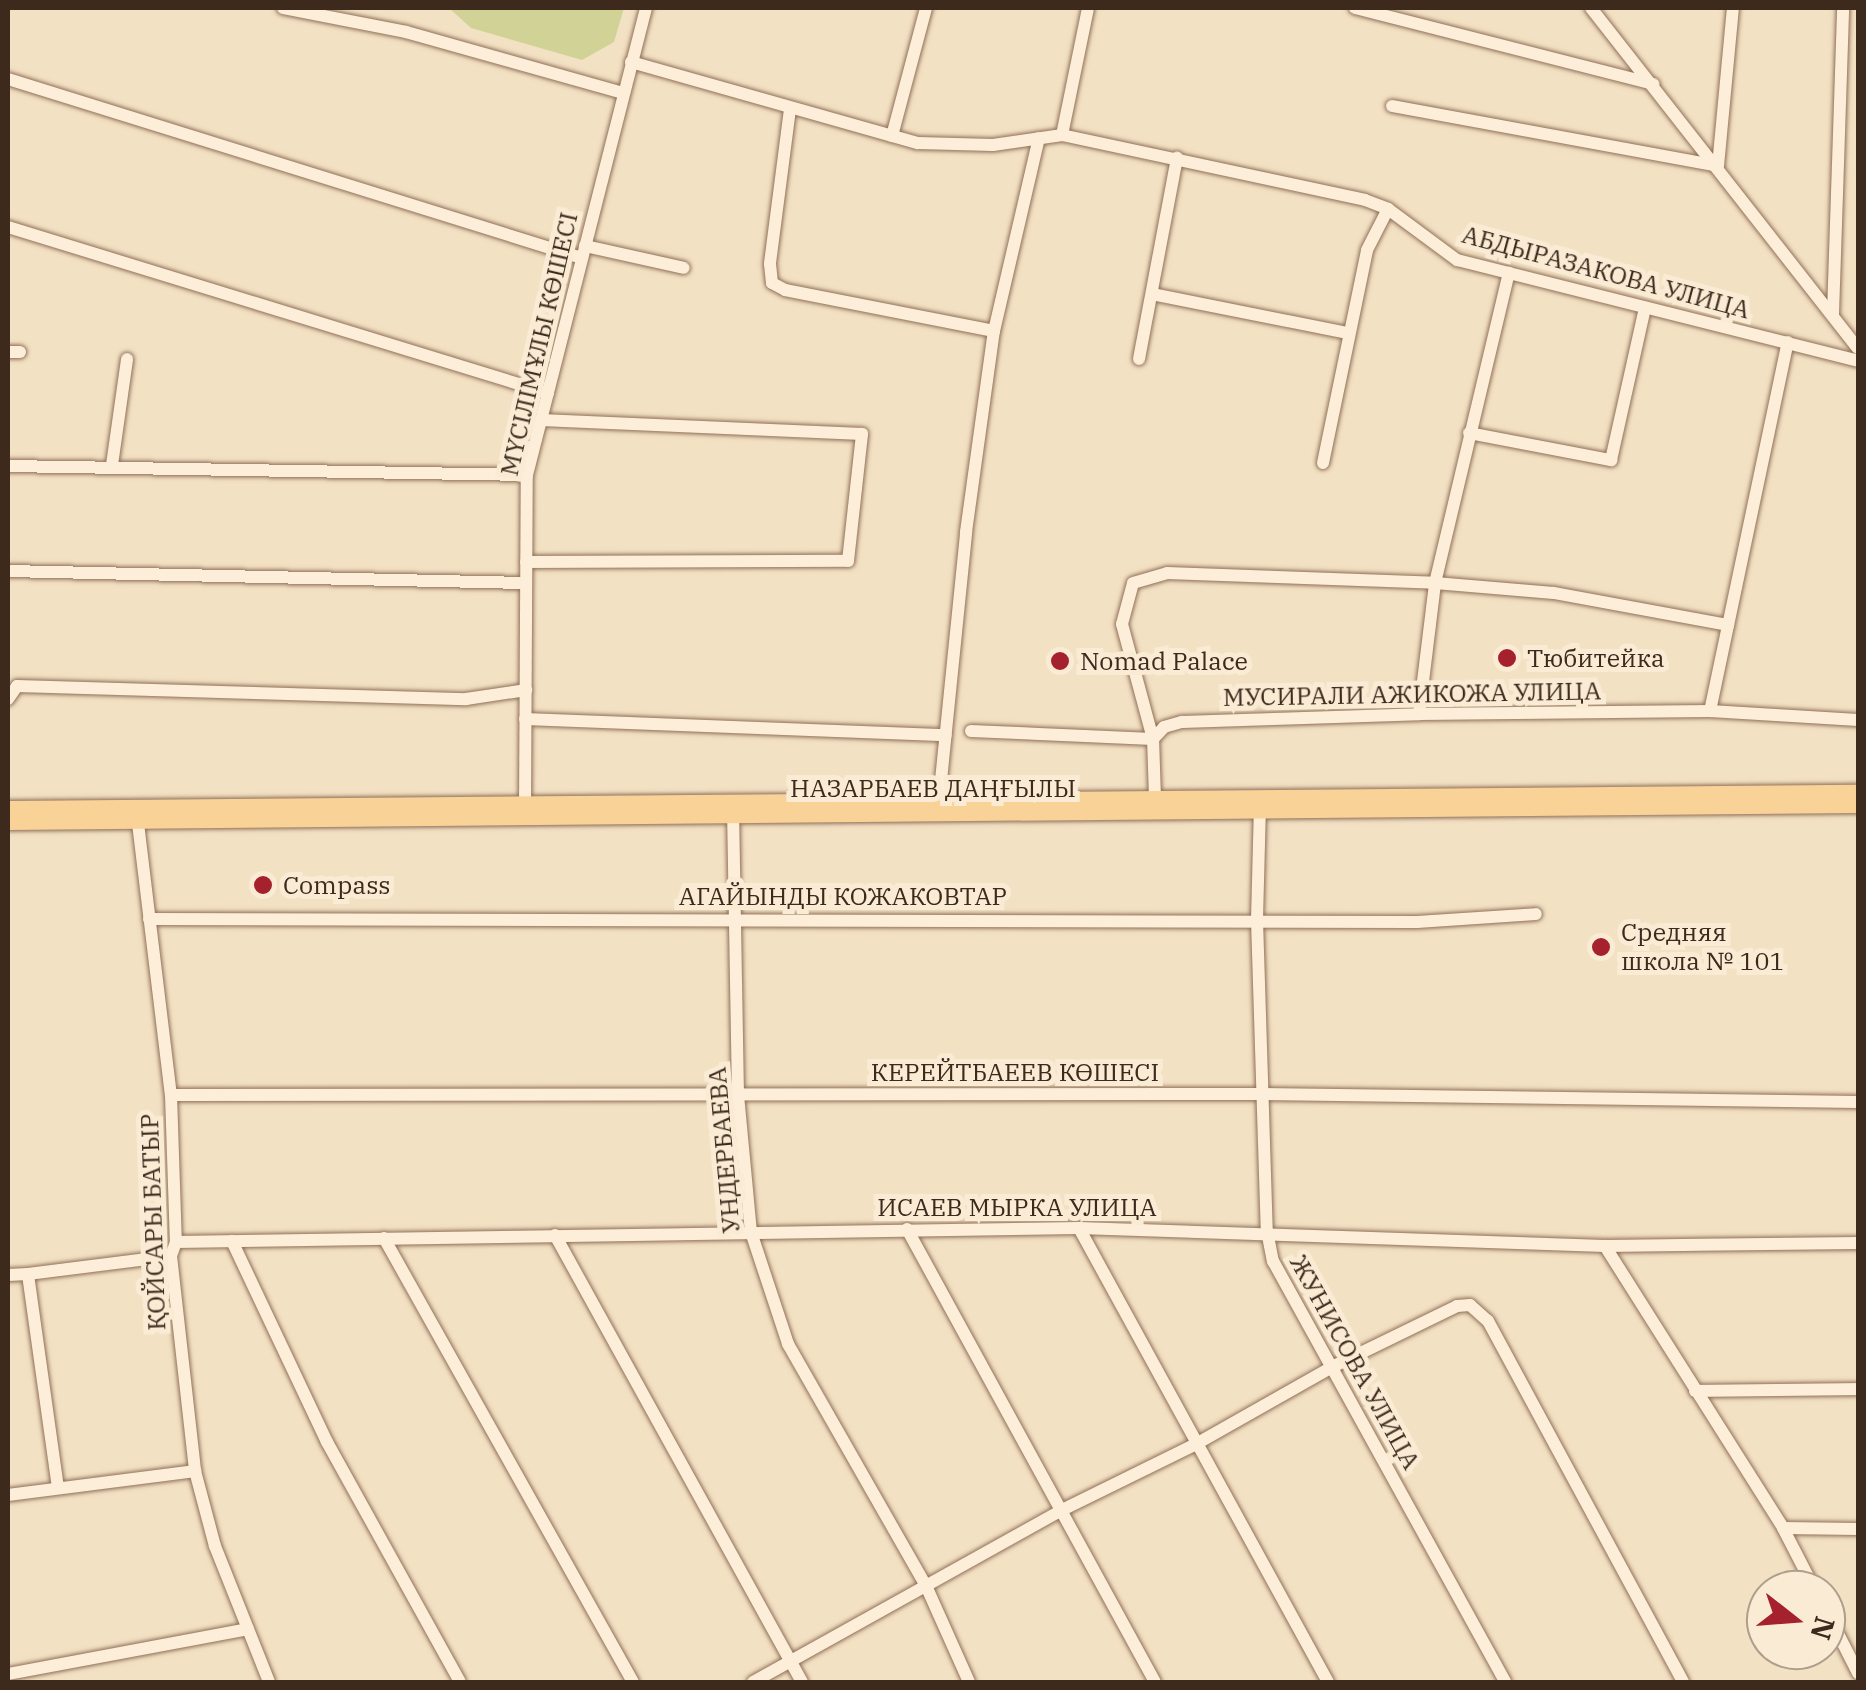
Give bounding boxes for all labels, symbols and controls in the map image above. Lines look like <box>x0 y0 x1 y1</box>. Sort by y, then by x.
street label: МҮСІЛІМҰЛЫ КӨШЕСІ <box>494 209 584 479</box>
street label: АБДЫРАЗАКОВА УЛИЦА <box>1459 219 1753 325</box>
place label: Тюбитейка <box>1527 643 1665 673</box>
place label: Nomad Palace <box>1080 646 1248 676</box>
marker: Тюбитейка <box>1496 647 1518 669</box>
marker: Nomad Palace <box>1049 650 1071 672</box>
street label: МУСИРАЛИ АЖИКОЖА УЛИЦА <box>1223 676 1601 712</box>
street label: НАЗАРБАЕВ ДАҢҒЫЛЫ <box>790 773 1076 803</box>
place label: Compass <box>283 870 390 900</box>
marker: Compass <box>252 874 274 896</box>
street label: АГАЙЫНДЫ КОЖАКОВТАР <box>679 881 1007 911</box>
place label: Средняя школа № 101 <box>1621 918 1784 977</box>
marker: Средняя школа № 101 <box>1590 936 1612 958</box>
street label: КЕРЕЙТБАЕЕВ КӨШЕСІ <box>871 1057 1159 1087</box>
street label: УНДЕРБАЕВА <box>702 1066 746 1234</box>
street label: ҚОЙСАРЫ БАТЫР <box>134 1113 172 1331</box>
street label: ИСАЕВ МЫРКА УЛИЦА <box>877 1192 1157 1222</box>
street label: ЖУНИСОВА УЛИЦА <box>1284 1250 1426 1474</box>
north arrow <box>1746 1570 1846 1670</box>
text: N <box>1802 1612 1844 1644</box>

